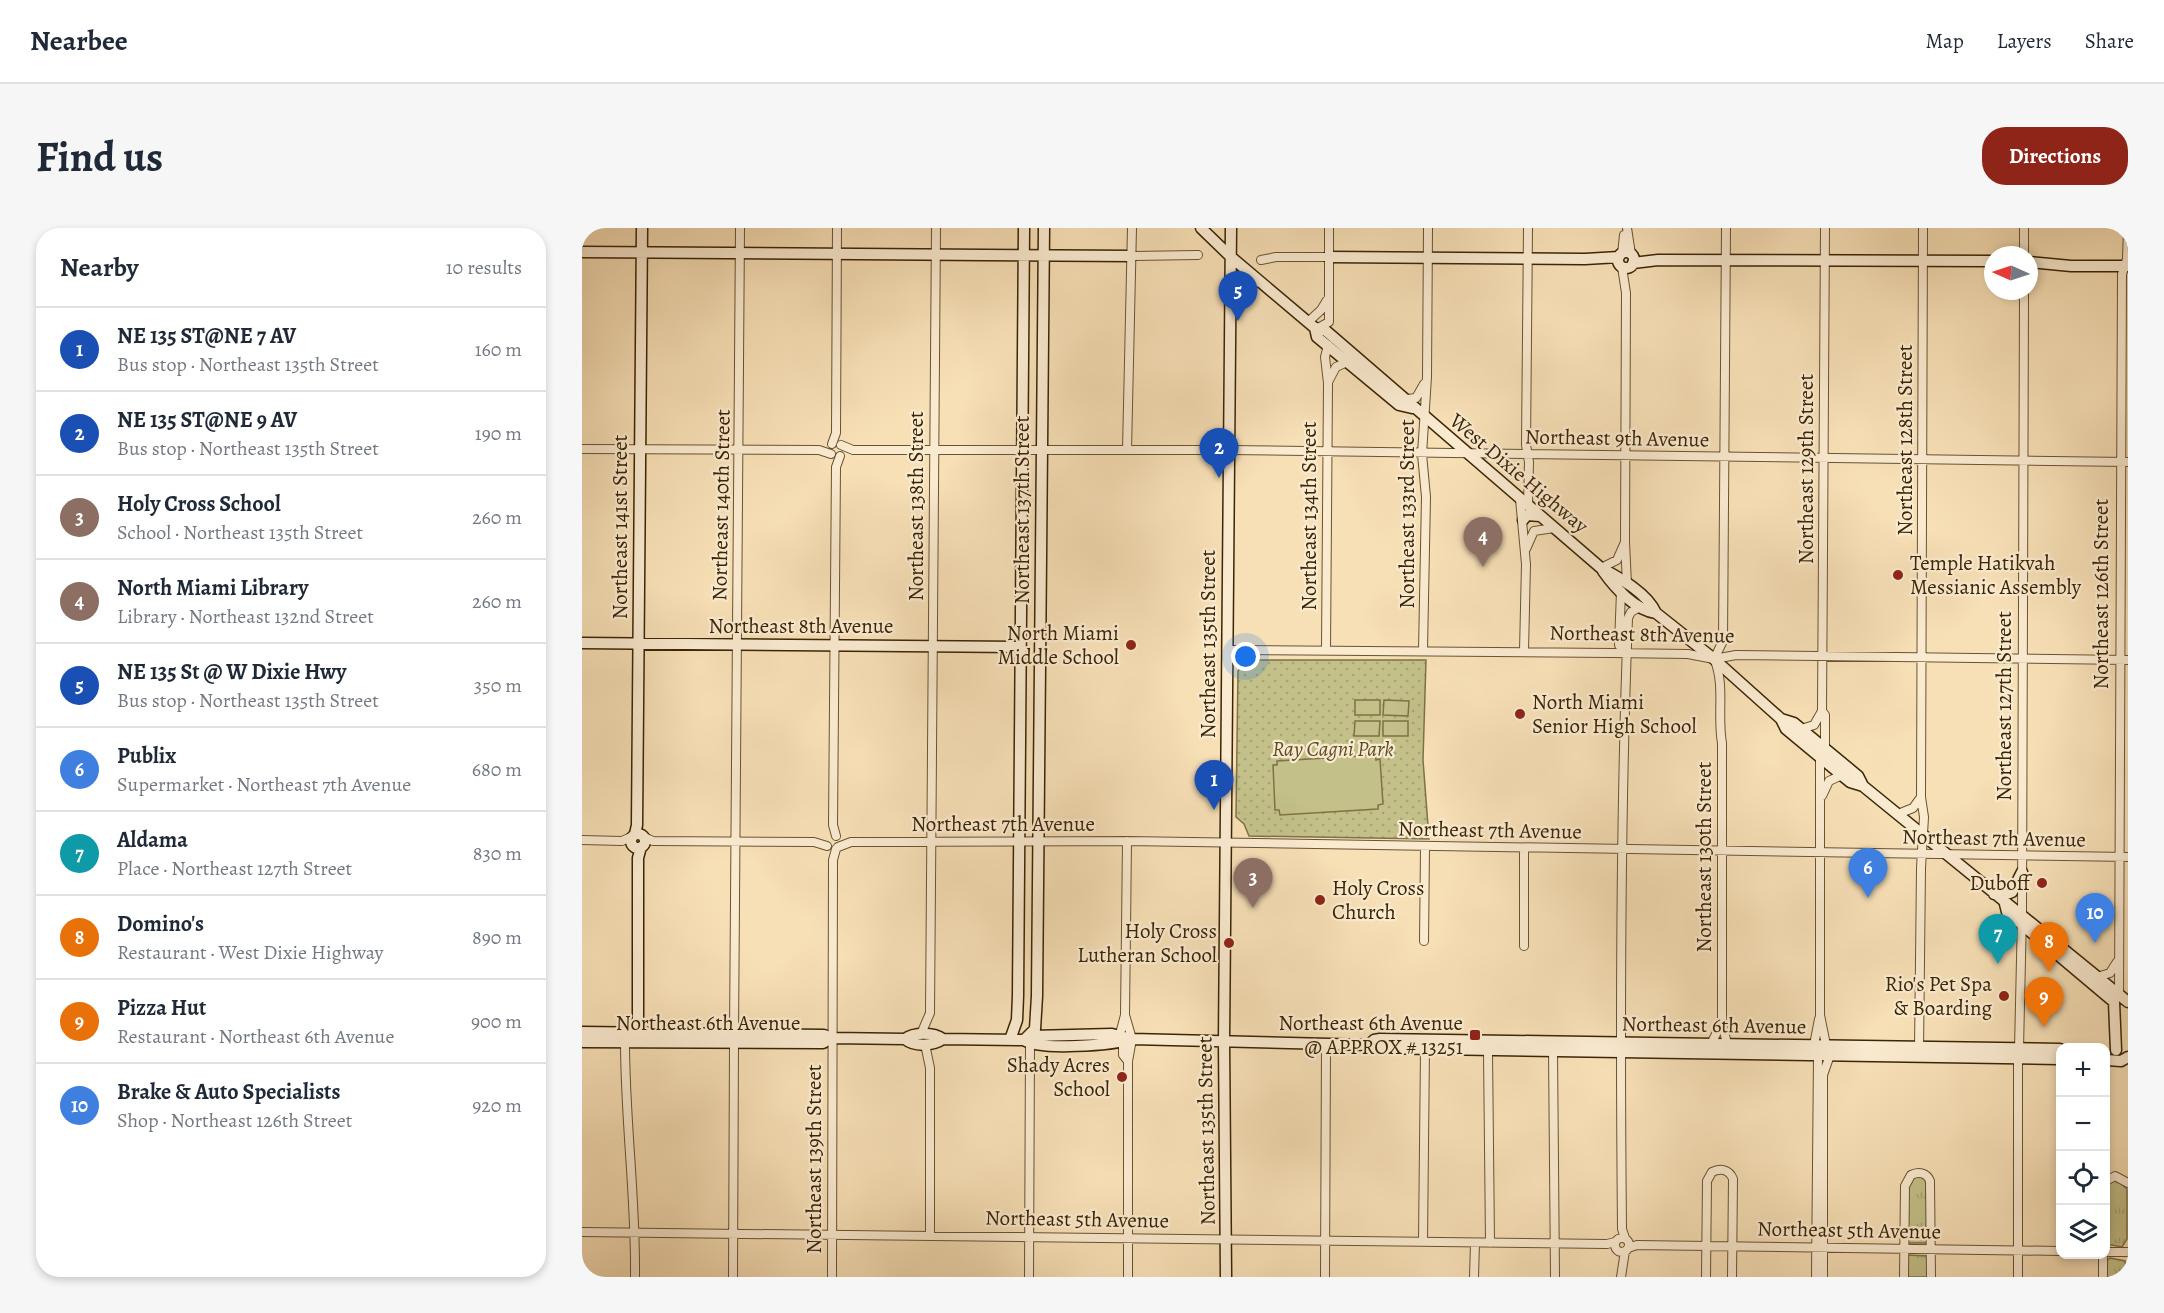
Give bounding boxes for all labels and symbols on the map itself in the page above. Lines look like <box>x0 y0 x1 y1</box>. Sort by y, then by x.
north arrow <box>1984 246 2038 300</box>
pin: 5 <box>1218 272 1258 321</box>
street label: Northeast 128th Street <box>1891 344 1919 536</box>
street label: Northeast 129th Street <box>1792 374 1820 564</box>
street label: West Dixie Highway <box>1443 406 1595 540</box>
street label: Northeast 140th Street <box>705 409 737 601</box>
street label: Northeast 138th Street <box>902 411 930 601</box>
street label: Northeast 137th Street <box>1008 416 1036 604</box>
street label: Northeast 133rd Street <box>1393 419 1421 609</box>
street label: Northeast 134th Street <box>1295 421 1323 611</box>
street label: Northeast 9th Avenue <box>1525 422 1709 454</box>
pin: 2 <box>1200 428 1238 478</box>
street label: Northeast 141st Street <box>606 434 634 620</box>
street label: Northeast 126th Street <box>2087 499 2115 689</box>
pin: 4 <box>1464 518 1502 567</box>
street label: Northeast 135th Street <box>1194 549 1222 738</box>
place label: Temple Hatikvah Messianic Assembly <box>1910 549 2082 601</box>
marker: Temple Hatikvah Messianic Assembly <box>1891 568 1905 582</box>
street label: Northeast 127th Street <box>1990 611 2018 801</box>
street label: Northeast 8th Avenue <box>708 612 894 640</box>
street label: Northeast 8th Avenue <box>1549 618 1735 650</box>
place label: North Miami Middle School <box>997 619 1119 671</box>
marker: North Miami Middle School <box>1124 638 1138 652</box>
your location <box>1231 642 1260 671</box>
place label: North Miami Senior High School <box>1532 688 1697 740</box>
marker: North Miami Senior High School <box>1513 707 1527 721</box>
park label: Ray Cagni Park <box>1272 735 1394 763</box>
pin: 1 <box>1194 760 1234 810</box>
street label: Northeast 130th Street <box>1690 761 1718 953</box>
street label: Northeast 7th Avenue <box>911 810 1095 838</box>
street label: Northeast 7th Avenue <box>1398 814 1582 846</box>
street label: Northeast 7th Avenue <box>1902 822 2086 854</box>
pin: 6 <box>1848 848 1888 898</box>
pin: 3 <box>1234 858 1272 908</box>
place label: Duboff <box>1970 869 2033 897</box>
place label: Holy Cross Church <box>1332 874 1424 926</box>
marker: Duboff <box>2035 876 2049 890</box>
marker: Holy Cross Church <box>1313 893 1327 907</box>
pin: 10 <box>2076 894 2114 943</box>
pin: 7 <box>1978 914 2018 964</box>
place label: Holy Cross Lutheran School <box>1077 917 1217 969</box>
pin: 8 <box>2030 922 2068 972</box>
marker: Holy Cross Lutheran School <box>1222 936 1236 950</box>
place label: Rio's Pet Spa & Boarding <box>1885 970 1992 1022</box>
pin: 9 <box>2024 978 2064 1027</box>
marker: Rio's Pet Spa & Boarding <box>1997 989 2011 1003</box>
street label: Northeast 6th Avenue <box>616 1009 800 1037</box>
place label: Northeast 6th Avenue @ APPROX # 13251 <box>1278 1009 1463 1061</box>
street label: Northeast 6th Avenue <box>1621 1009 1807 1041</box>
marker: Northeast 6th Avenue @ APPROX # 13251 <box>1468 1028 1482 1042</box>
street label: Northeast 135th Street <box>1190 1036 1222 1226</box>
place label: Shady Acres School <box>1007 1051 1110 1103</box>
street label: Northeast 139th Street <box>800 1064 828 1254</box>
marker: Shady Acres School <box>1115 1070 1129 1084</box>
street label: Northeast 5th Avenue <box>985 1203 1169 1235</box>
street label: Northeast 5th Avenue <box>1757 1214 1941 1246</box>

